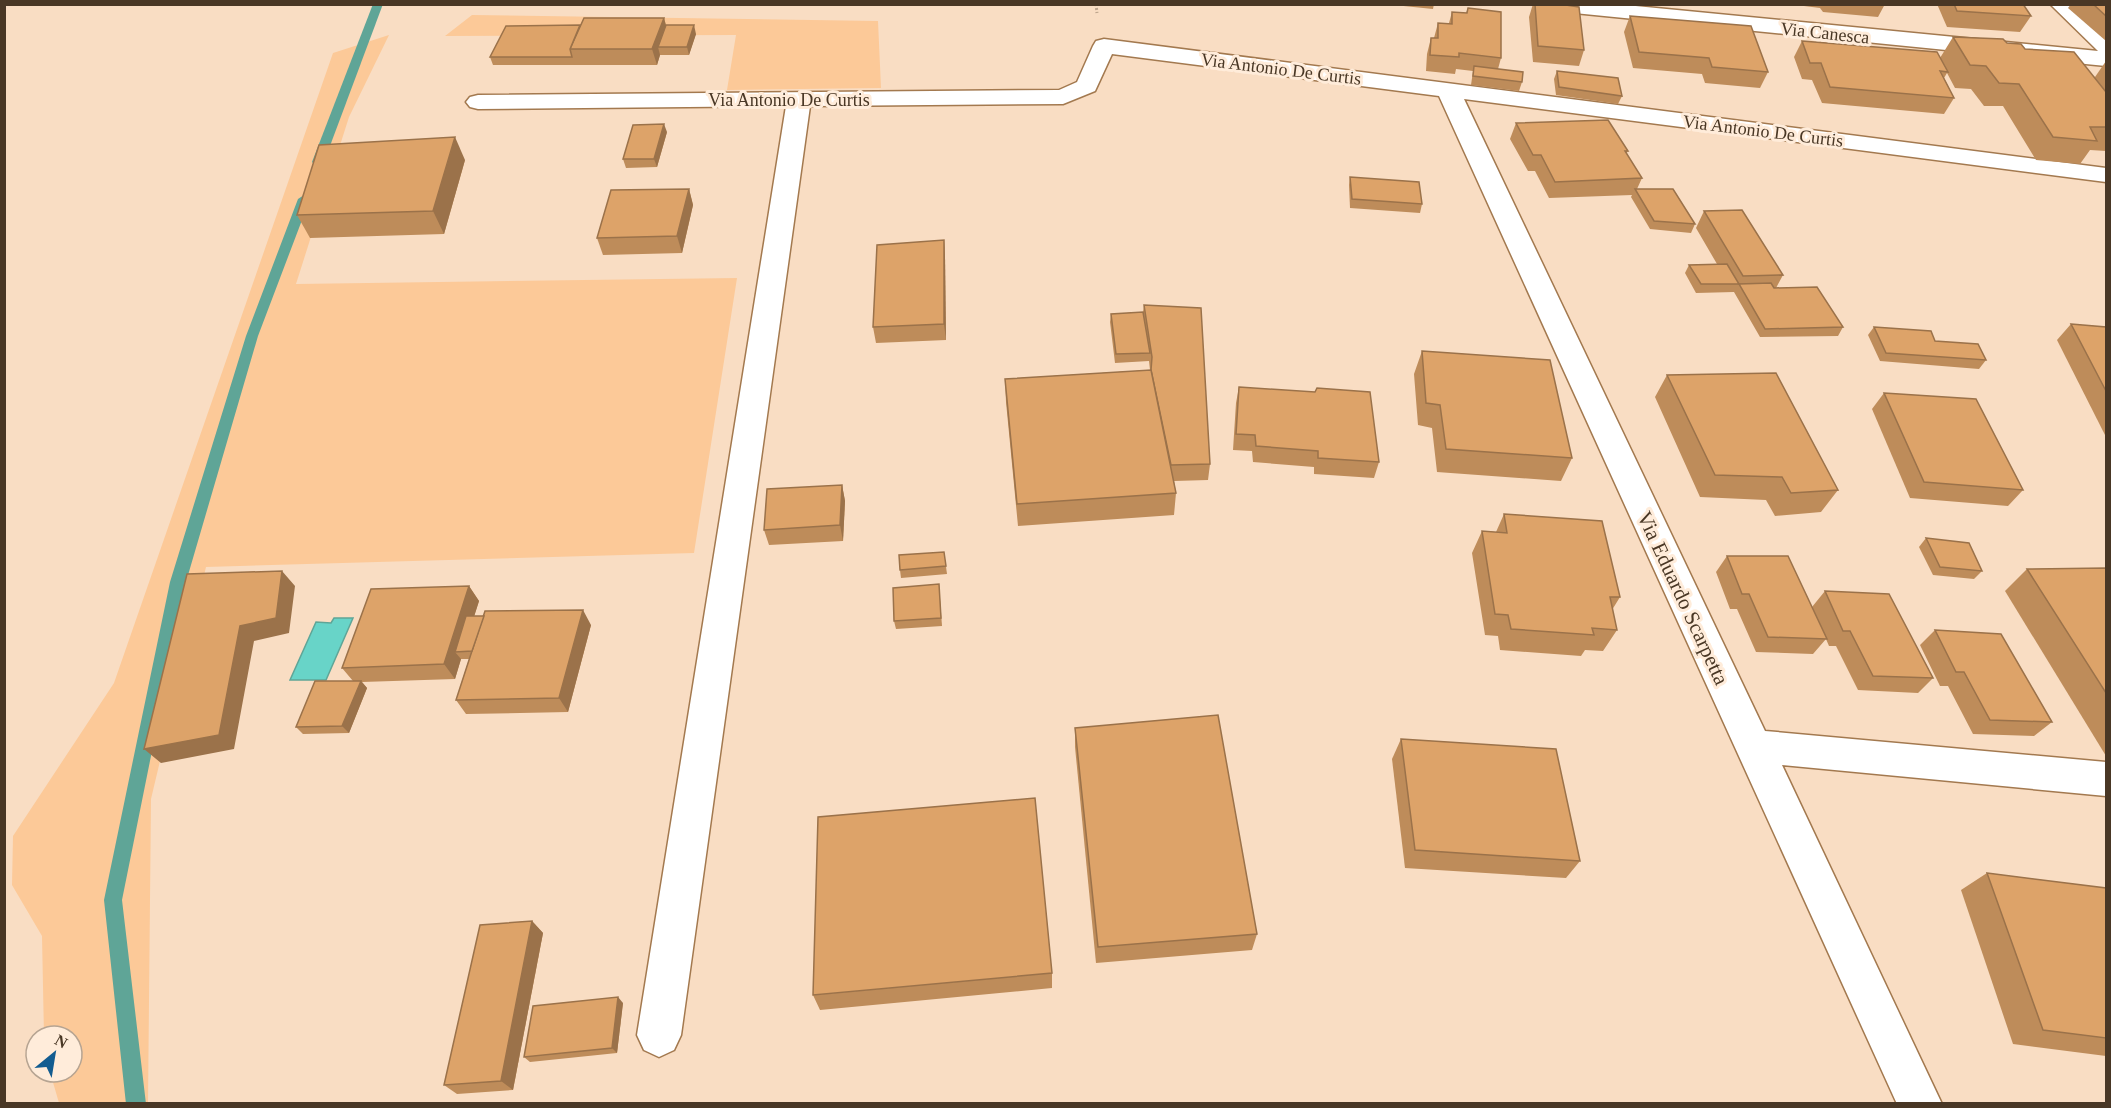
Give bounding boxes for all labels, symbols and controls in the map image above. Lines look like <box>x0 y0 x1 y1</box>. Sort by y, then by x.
street label: Via Canesca <box>1780 18 1870 48</box>
street label: Via Antonio De Curtis <box>1200 49 1362 89</box>
street label: Via Antonio De Curtis <box>708 90 870 110</box>
street label: Via Antonio De Curtis <box>1682 111 1844 151</box>
street label: Via Eduardo Scarpetta <box>1632 507 1734 689</box>
north arrow <box>24 1024 84 1084</box>
text: N <box>52 1031 71 1052</box>

